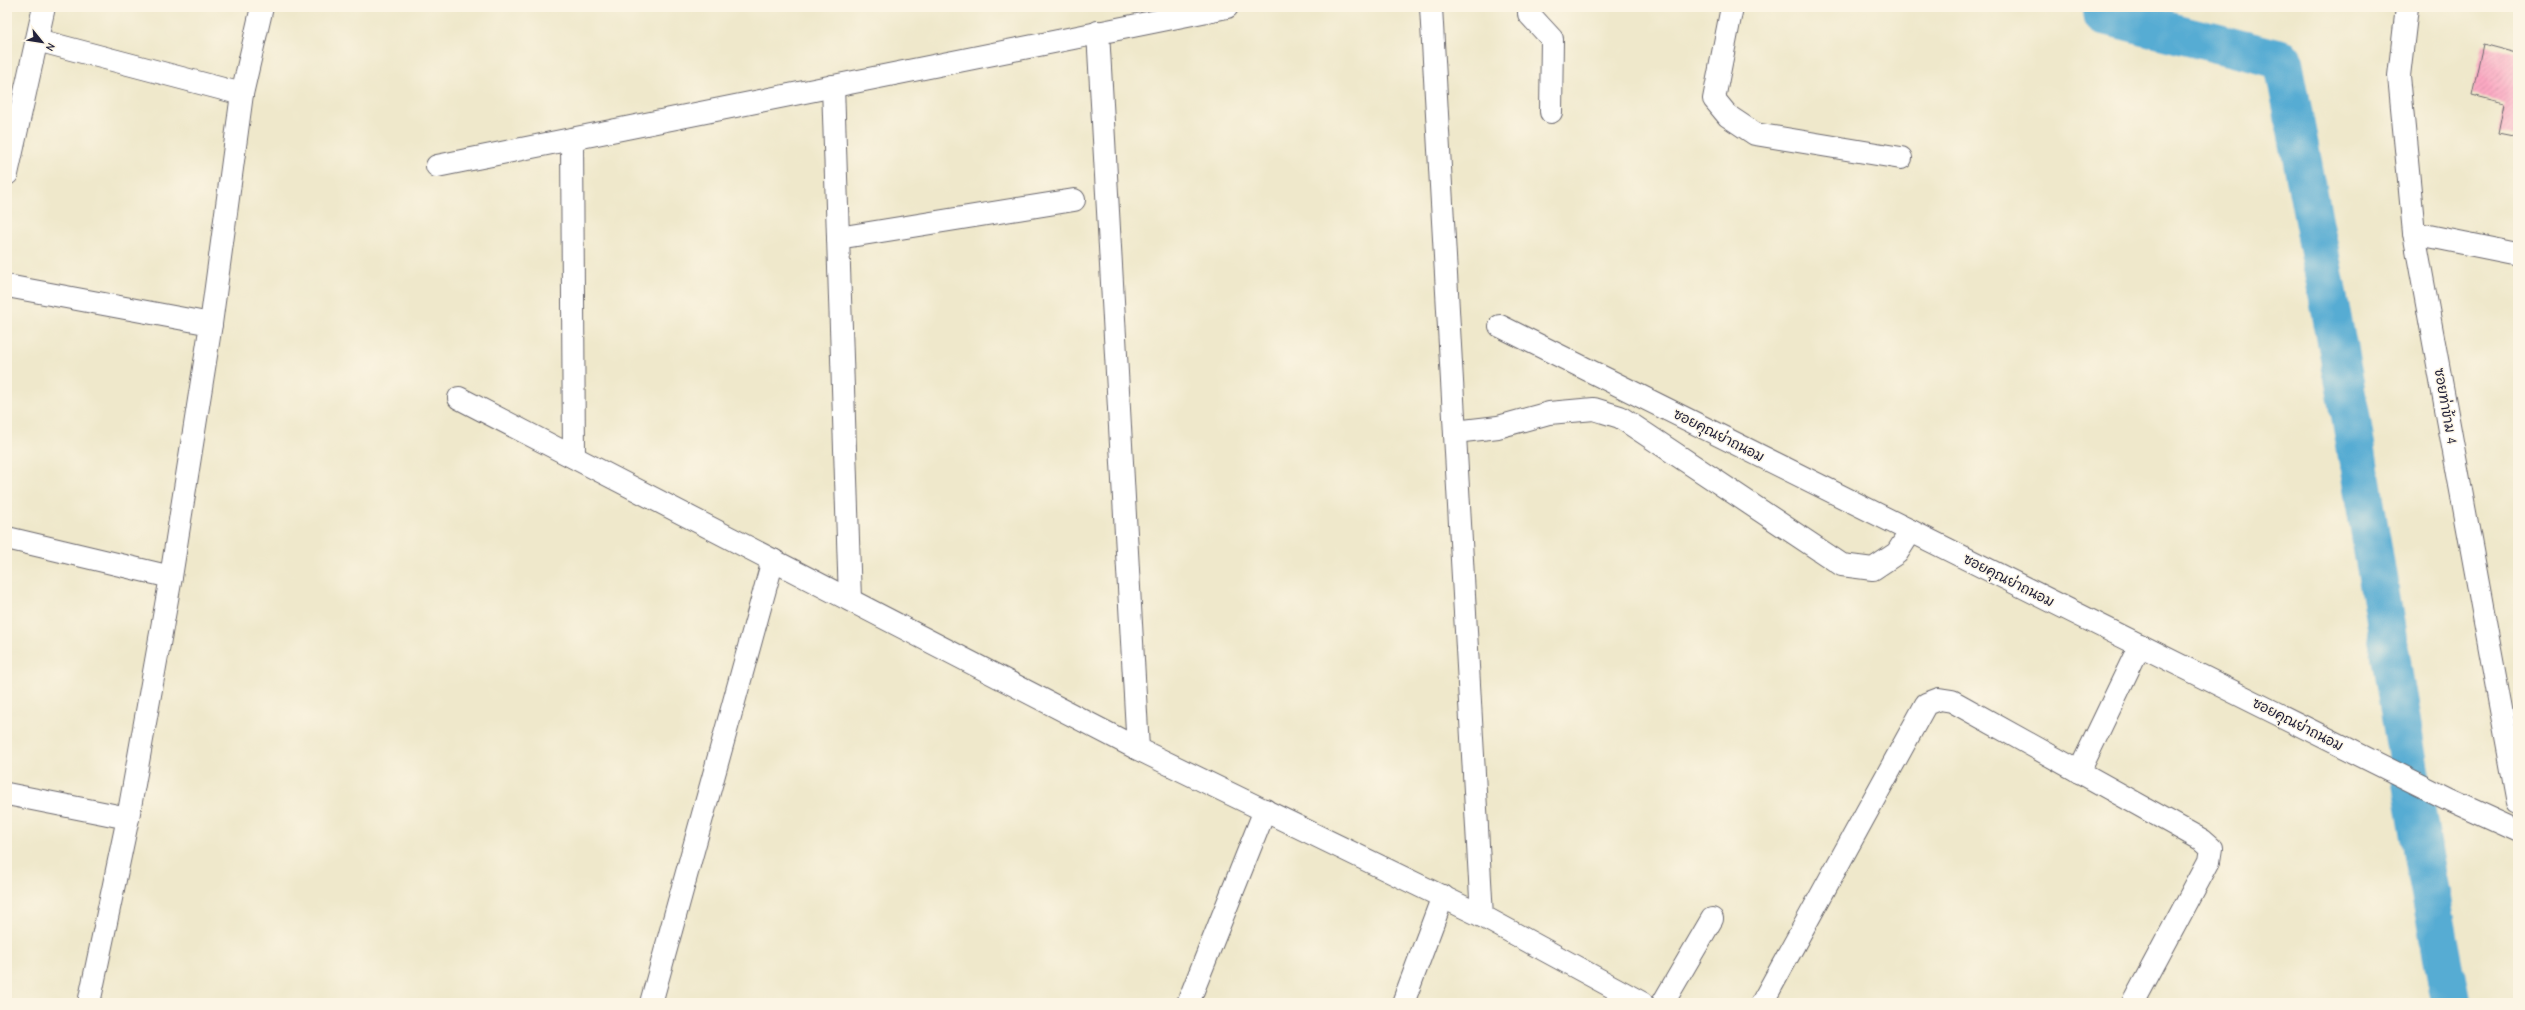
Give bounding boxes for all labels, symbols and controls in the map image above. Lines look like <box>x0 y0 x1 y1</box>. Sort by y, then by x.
north arrow <box>22 22 62 62</box>
text: N <box>43 40 58 53</box>
street label: ซอยท่าข้าม 4 <box>2430 367 2461 446</box>
street label: ซอยคุณย่าถนอม <box>1670 405 1767 467</box>
street label: ซอยคุณย่าถนอม <box>1960 550 2057 612</box>
street label: ซอยคุณย่าถนอม <box>2249 694 2346 756</box>

